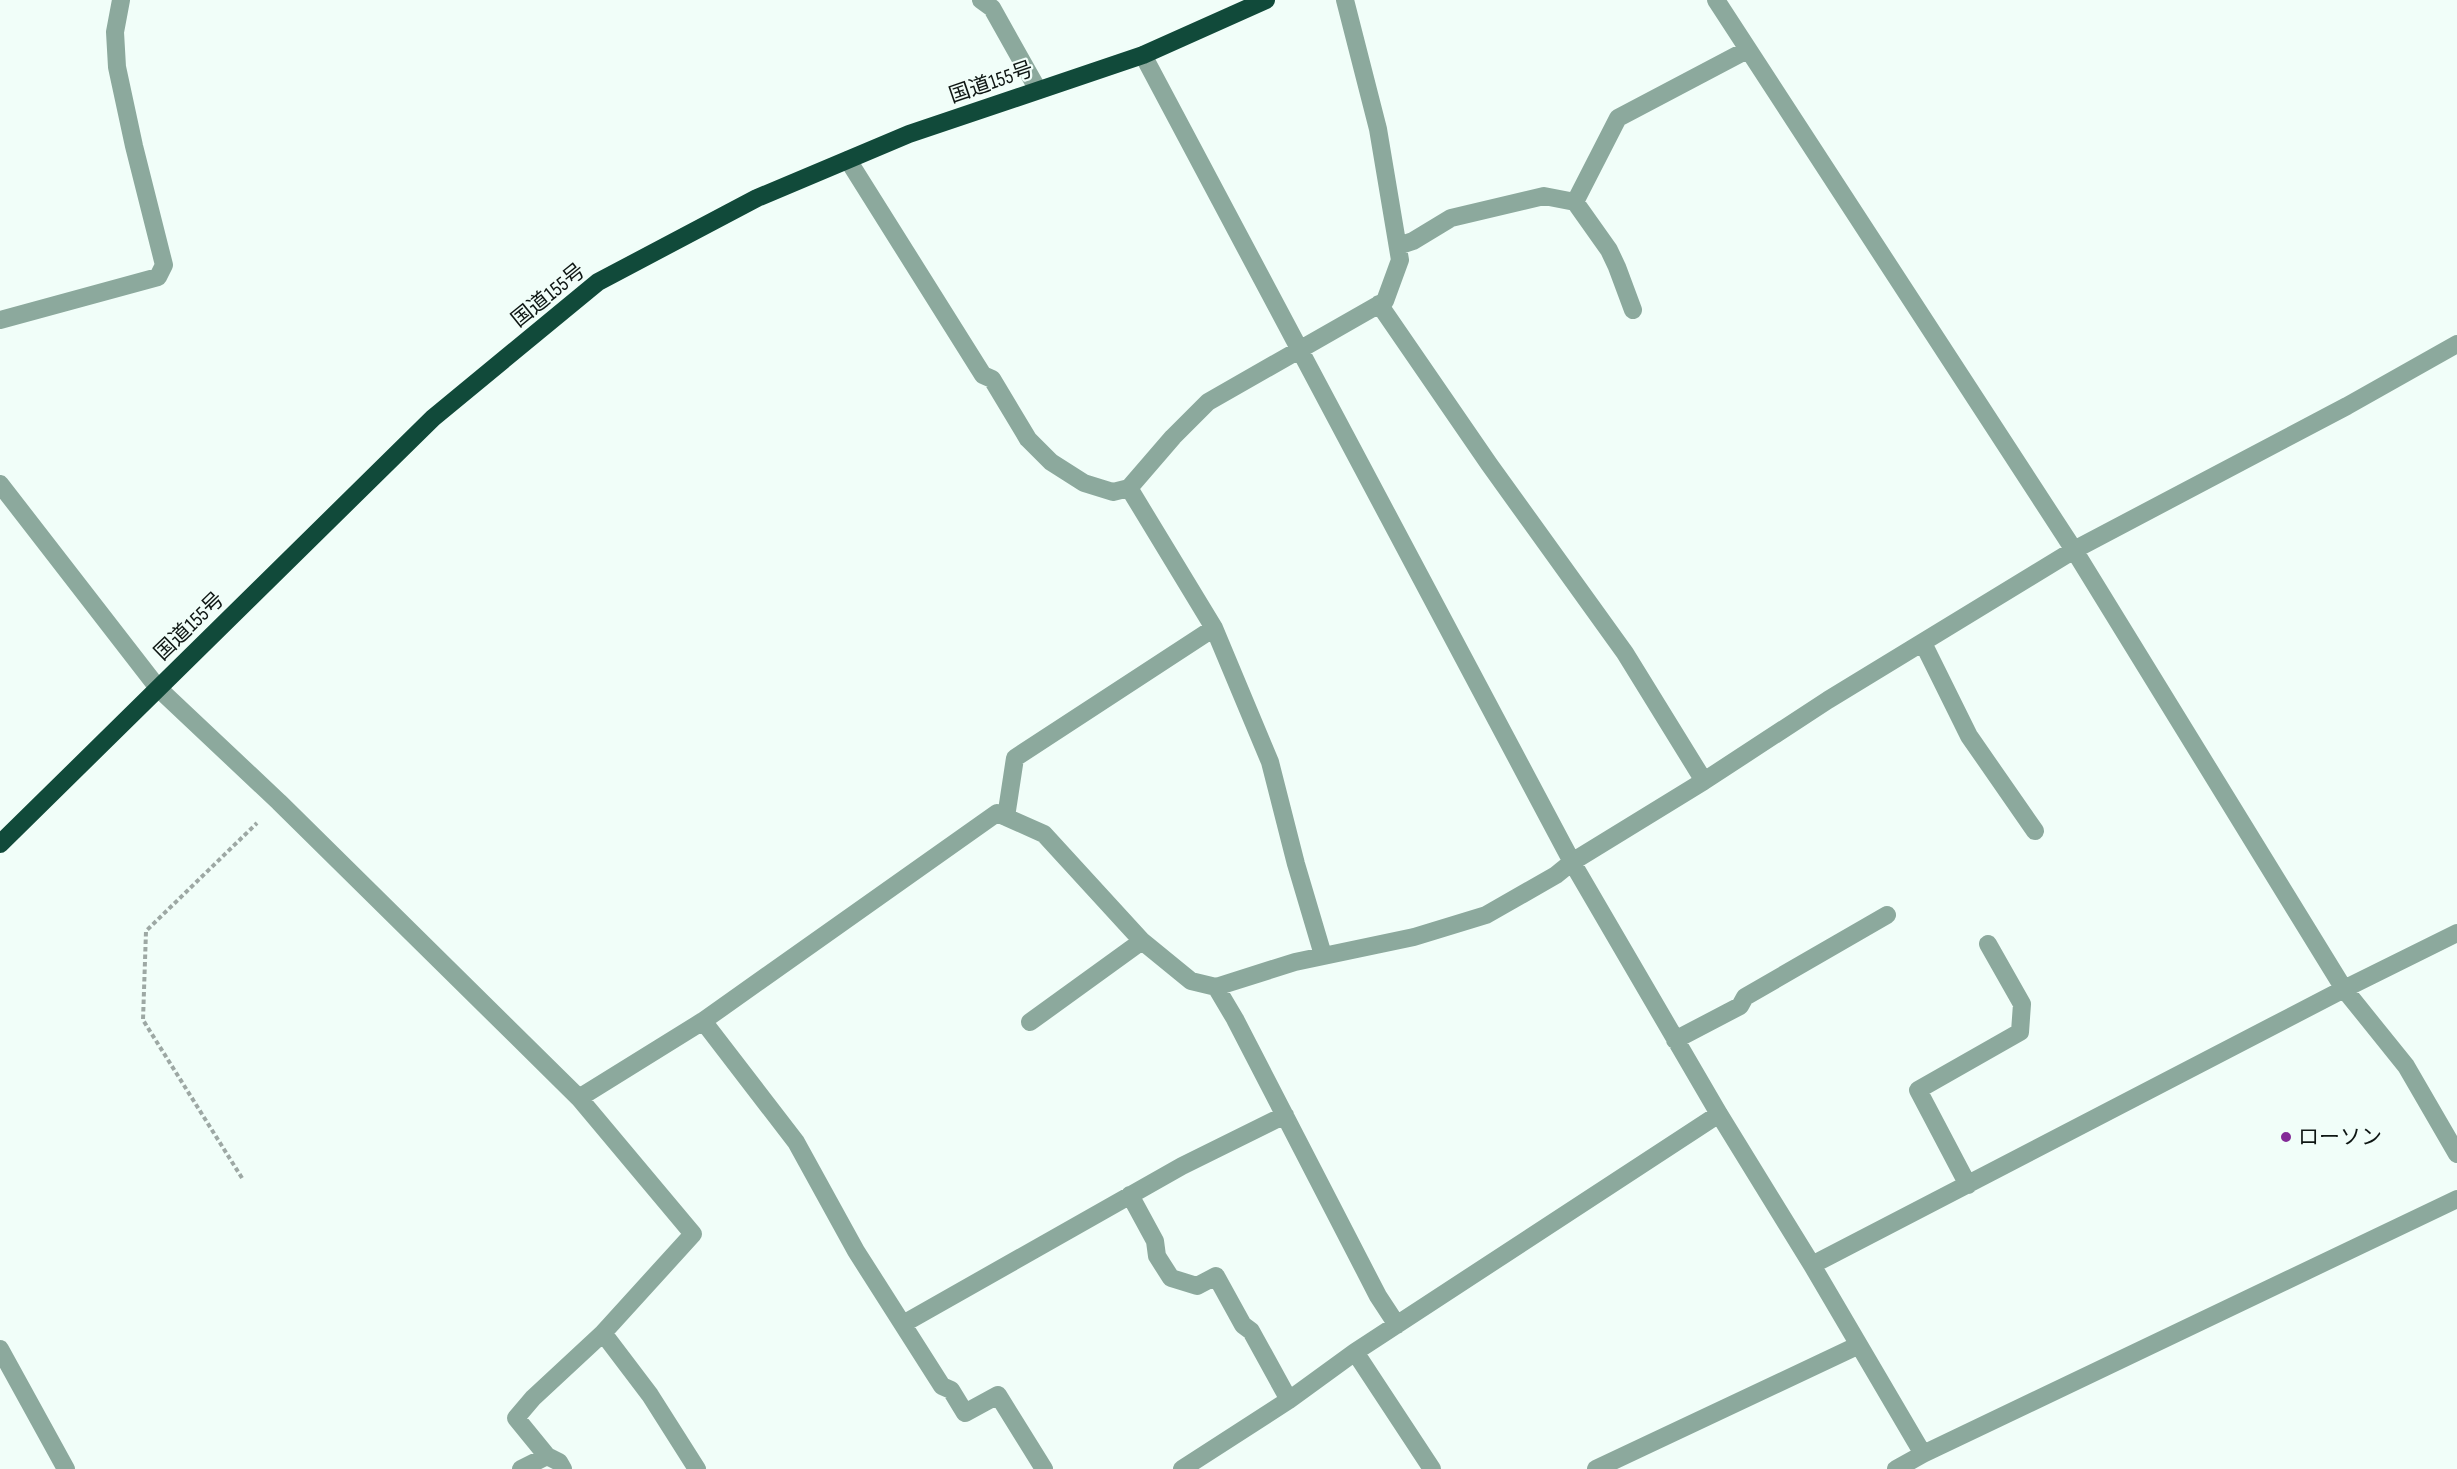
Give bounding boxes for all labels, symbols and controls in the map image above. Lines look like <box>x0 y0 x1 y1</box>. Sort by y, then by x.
street label: 国道155号 <box>946 56 1036 108</box>
street label: 国道155号 <box>507 258 590 333</box>
street label: 国道155号 <box>149 587 229 666</box>
place label: ローソン <box>2298 1125 2382 1150</box>
marker: ローソン <box>2279 1130 2293 1144</box>

